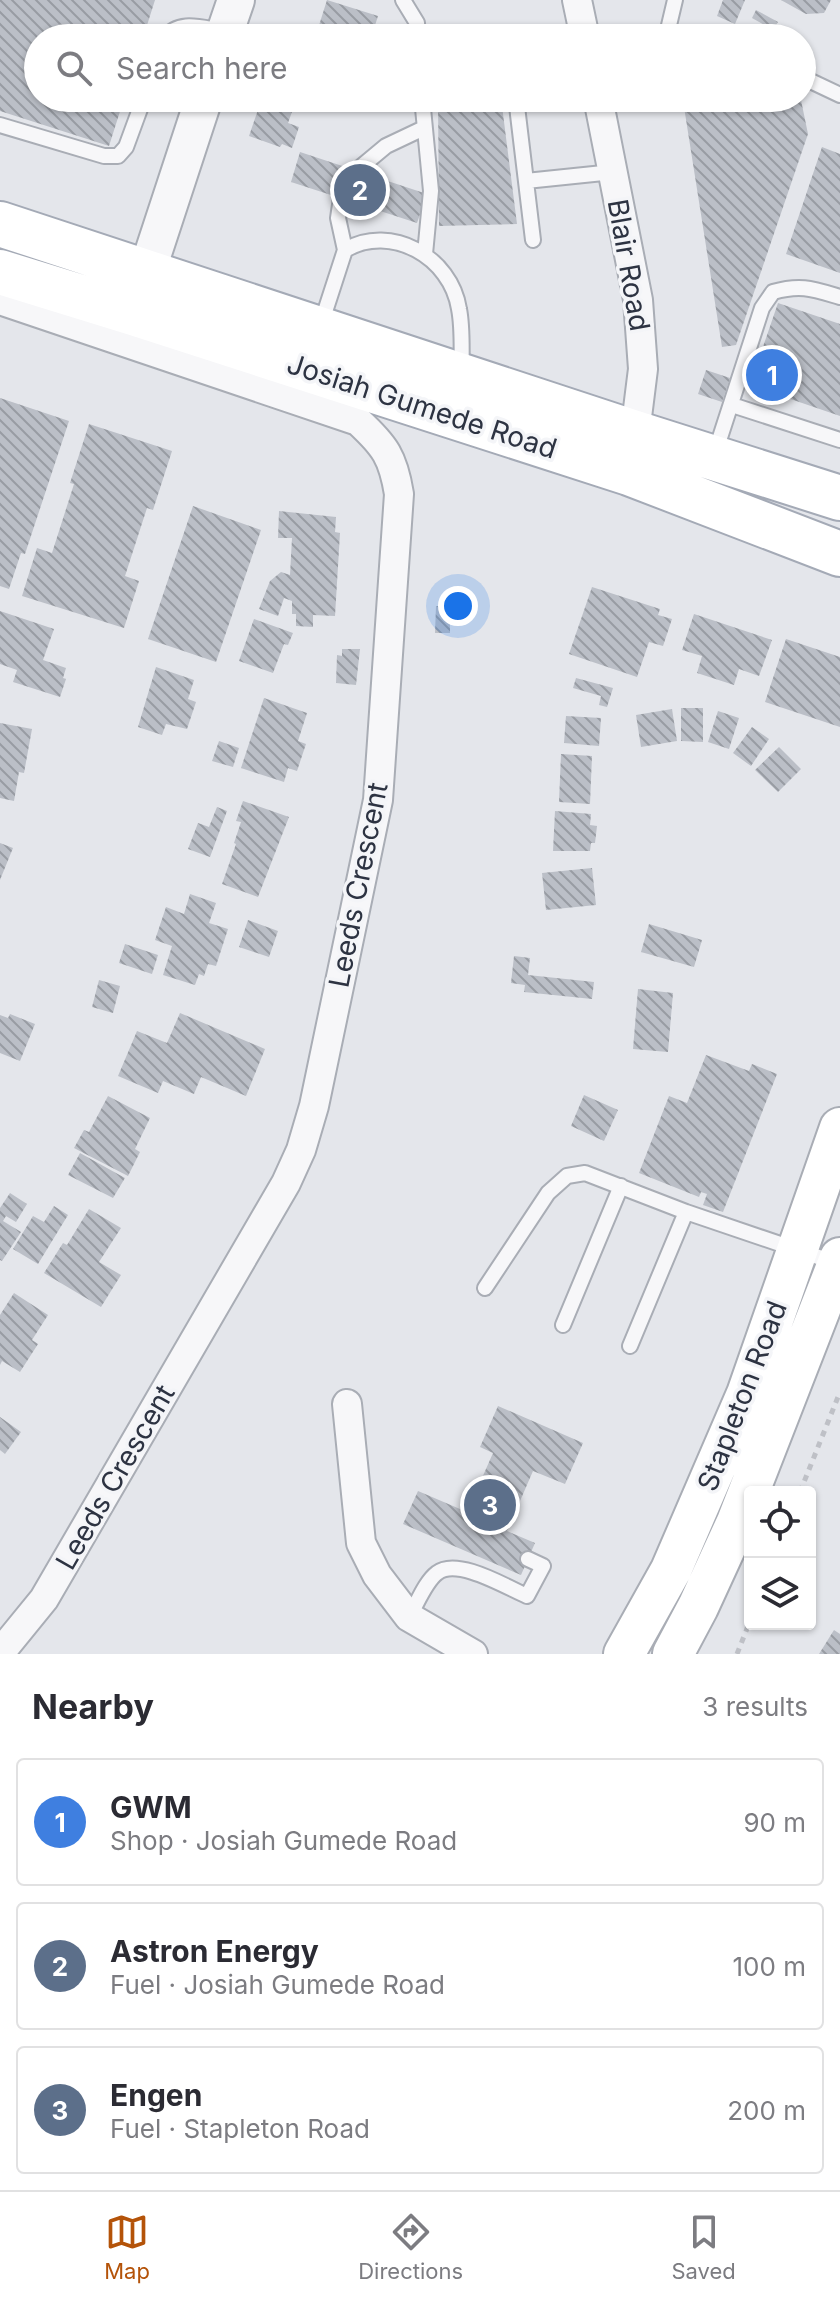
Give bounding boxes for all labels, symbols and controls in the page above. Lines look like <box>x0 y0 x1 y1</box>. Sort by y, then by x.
search box <box>24 24 816 112</box>
icon: search <box>52 46 96 90</box>
text: Search here <box>116 50 288 86</box>
pin: 2 <box>334 160 386 220</box>
street label: Blair Road <box>601 196 657 334</box>
pin: 1 <box>746 345 798 405</box>
street label: Josiah Gumede Road <box>283 346 561 466</box>
your location <box>438 586 478 626</box>
street label: Leeds Crescent <box>321 780 395 990</box>
street label: Stapleton Road <box>690 1296 794 1496</box>
street label: Leeds Crescent <box>48 1378 182 1576</box>
pin: 3 <box>464 1475 516 1535</box>
map controls <box>744 1486 816 1630</box>
button: locate <box>744 1486 816 1558</box>
button: layers <box>744 1558 816 1630</box>
text: Nearby <box>32 1686 154 1727</box>
text: 3 results <box>702 1691 808 1722</box>
text: GWM <box>110 1789 192 1825</box>
text: 1 <box>54 1807 66 1838</box>
text: 90 m <box>743 1807 806 1838</box>
text: Shop · Josiah Gumede Road <box>110 1825 457 1856</box>
text: Astron Energy <box>110 1933 319 1969</box>
text: 2 <box>52 1951 68 1982</box>
text: 100 m <box>733 1951 806 1982</box>
text: Fuel · Josiah Gumede Road <box>110 1969 445 2000</box>
text: Engen <box>110 2077 202 2113</box>
text: 3 <box>52 2095 68 2126</box>
text: 200 m <box>727 2095 806 2126</box>
text: Fuel · Stapleton Road <box>110 2113 370 2144</box>
tab: Map <box>104 2210 150 2284</box>
tab: Directions <box>358 2210 463 2284</box>
tab: Saved <box>671 2210 736 2284</box>

